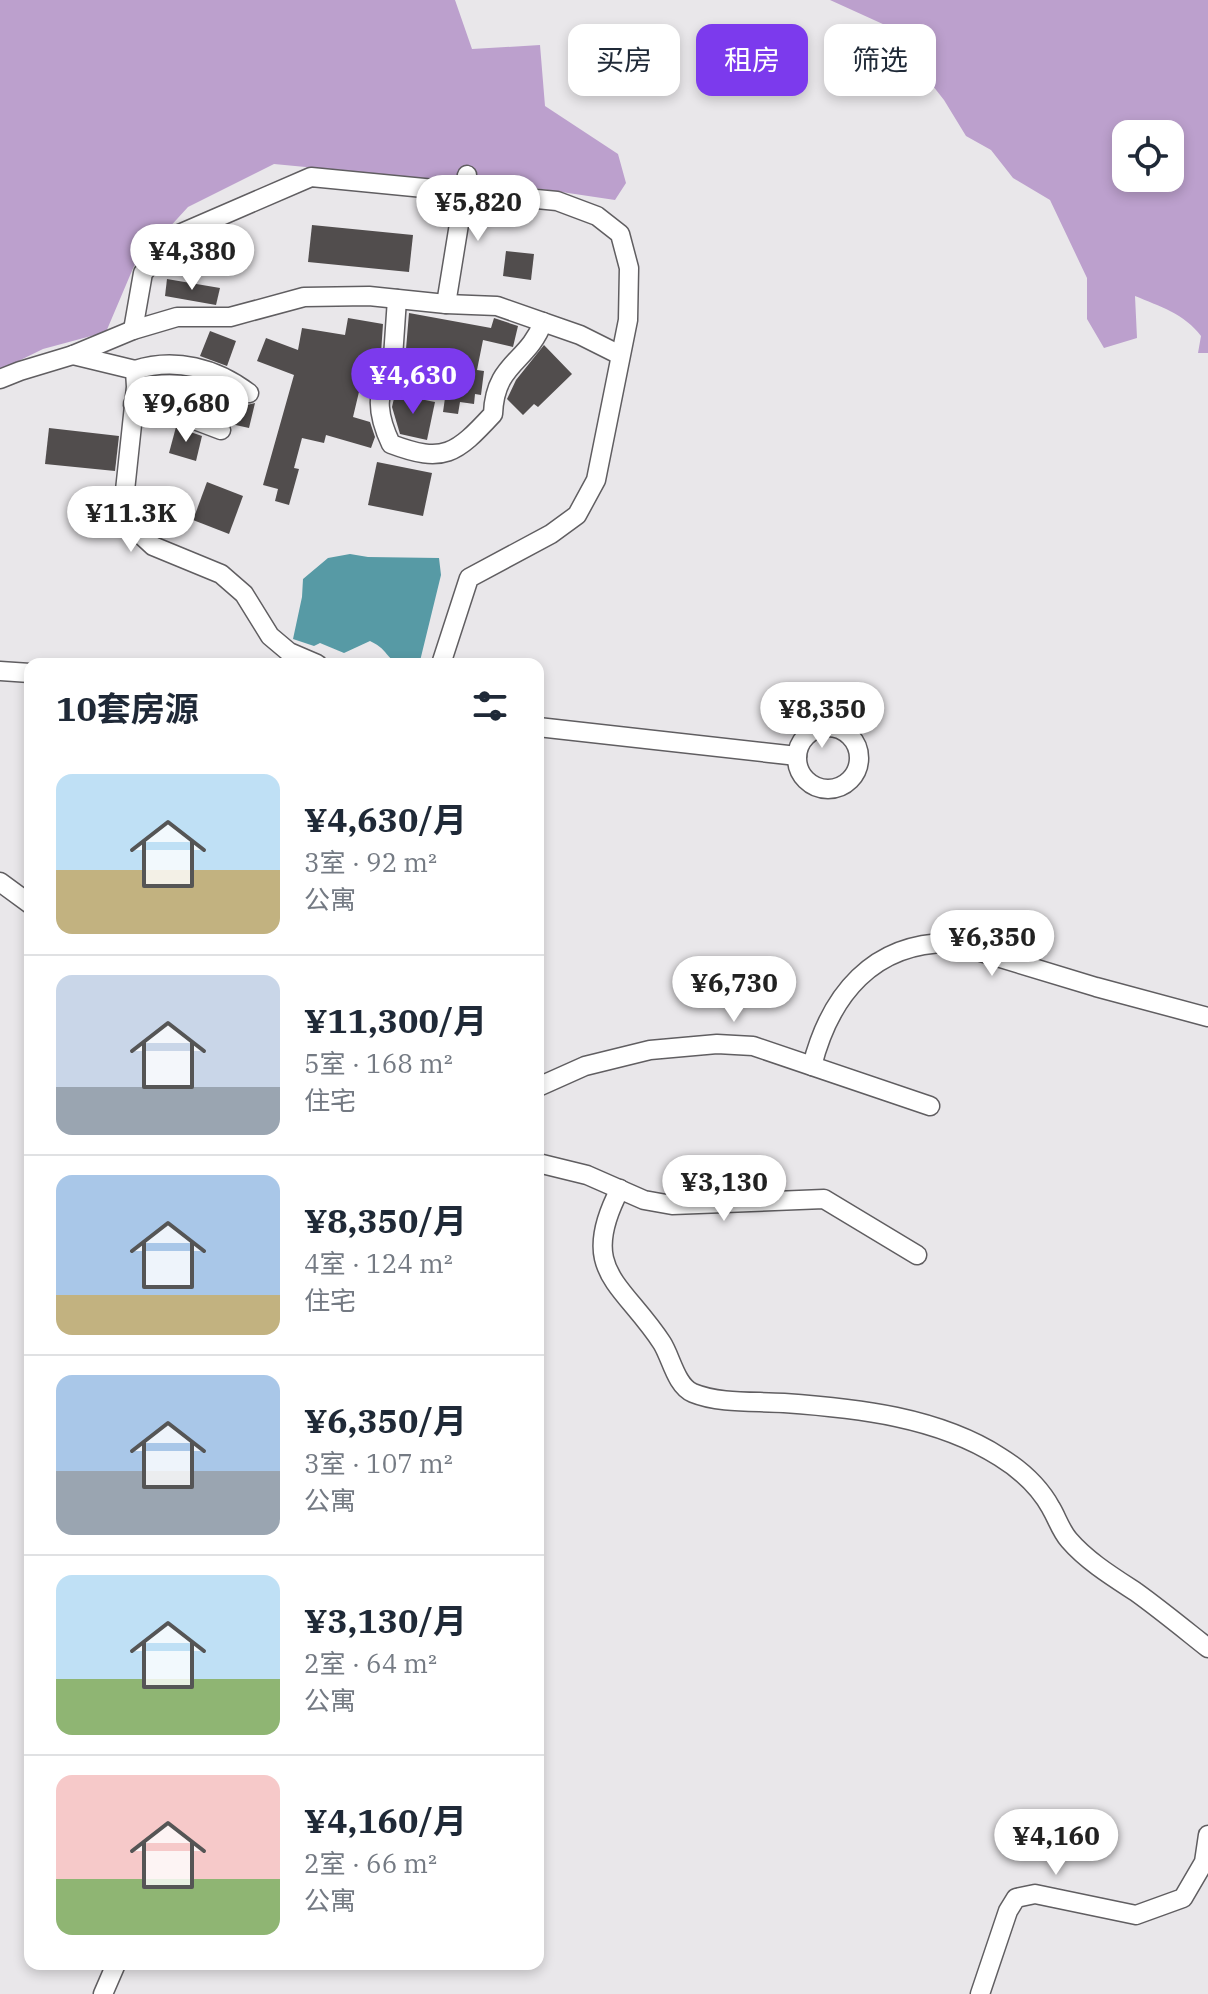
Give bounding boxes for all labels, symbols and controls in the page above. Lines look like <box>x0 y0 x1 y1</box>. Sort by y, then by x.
chip: 买房 <box>568 24 680 96</box>
chip: 租房 <box>696 24 808 96</box>
chip: 筛选 <box>824 24 936 96</box>
map controls <box>1112 120 1184 192</box>
button: locate <box>1112 120 1184 192</box>
pin: ¥5,820 <box>413 175 543 243</box>
text: ¥5,820 <box>434 184 522 218</box>
pin: ¥4,380 <box>127 224 257 292</box>
text: ¥4,380 <box>148 233 236 267</box>
pin: ¥4,630 <box>348 348 478 416</box>
text: ¥4,630 <box>369 357 457 391</box>
pin: ¥9,680 <box>121 376 251 444</box>
text: ¥9,680 <box>142 385 230 419</box>
pin: ¥11.3K <box>66 486 196 554</box>
text: ¥11.3K <box>85 495 177 529</box>
pin: ¥8,350 <box>757 682 887 750</box>
icon: filters <box>468 684 512 728</box>
text: 10套房源 <box>56 686 199 730</box>
text: ¥8,350 <box>778 691 866 725</box>
text: ¥4,630/月 <box>304 797 467 841</box>
icon: home <box>120 806 216 902</box>
text: 3室 · 92 m² <box>304 845 437 879</box>
text: 公寓 <box>304 882 356 916</box>
pin: ¥6,350 <box>927 910 1057 978</box>
text: ¥6,350 <box>948 919 1036 953</box>
pin: ¥6,730 <box>669 956 799 1024</box>
text: ¥6,730 <box>690 965 778 999</box>
text: ¥11,300/月 <box>304 998 487 1042</box>
icon: home <box>120 1007 216 1103</box>
text: 5室 · 168 m² <box>304 1046 453 1080</box>
text: 住宅 <box>304 1083 356 1117</box>
pin: ¥3,130 <box>659 1155 789 1223</box>
text: ¥3,130 <box>680 1164 768 1198</box>
text: ¥8,350/月 <box>304 1198 467 1242</box>
icon: home <box>120 1207 216 1303</box>
text: 4室 · 124 m² <box>304 1246 453 1280</box>
text: 住宅 <box>304 1283 356 1317</box>
text: ¥6,350/月 <box>304 1398 467 1442</box>
icon: home <box>120 1407 216 1503</box>
text: 3室 · 107 m² <box>304 1446 453 1480</box>
text: 公寓 <box>304 1483 356 1517</box>
text: ¥3,130/月 <box>304 1598 467 1642</box>
icon: home <box>120 1607 216 1703</box>
text: 2室 · 64 m² <box>304 1646 437 1680</box>
text: 公寓 <box>304 1683 356 1717</box>
text: ¥4,160/月 <box>304 1798 467 1842</box>
icon: home <box>120 1807 216 1903</box>
pin: ¥4,160 <box>991 1809 1121 1877</box>
text: ¥4,160 <box>1012 1818 1100 1852</box>
text: 2室 · 66 m² <box>304 1846 437 1880</box>
text: 公寓 <box>304 1883 356 1917</box>

